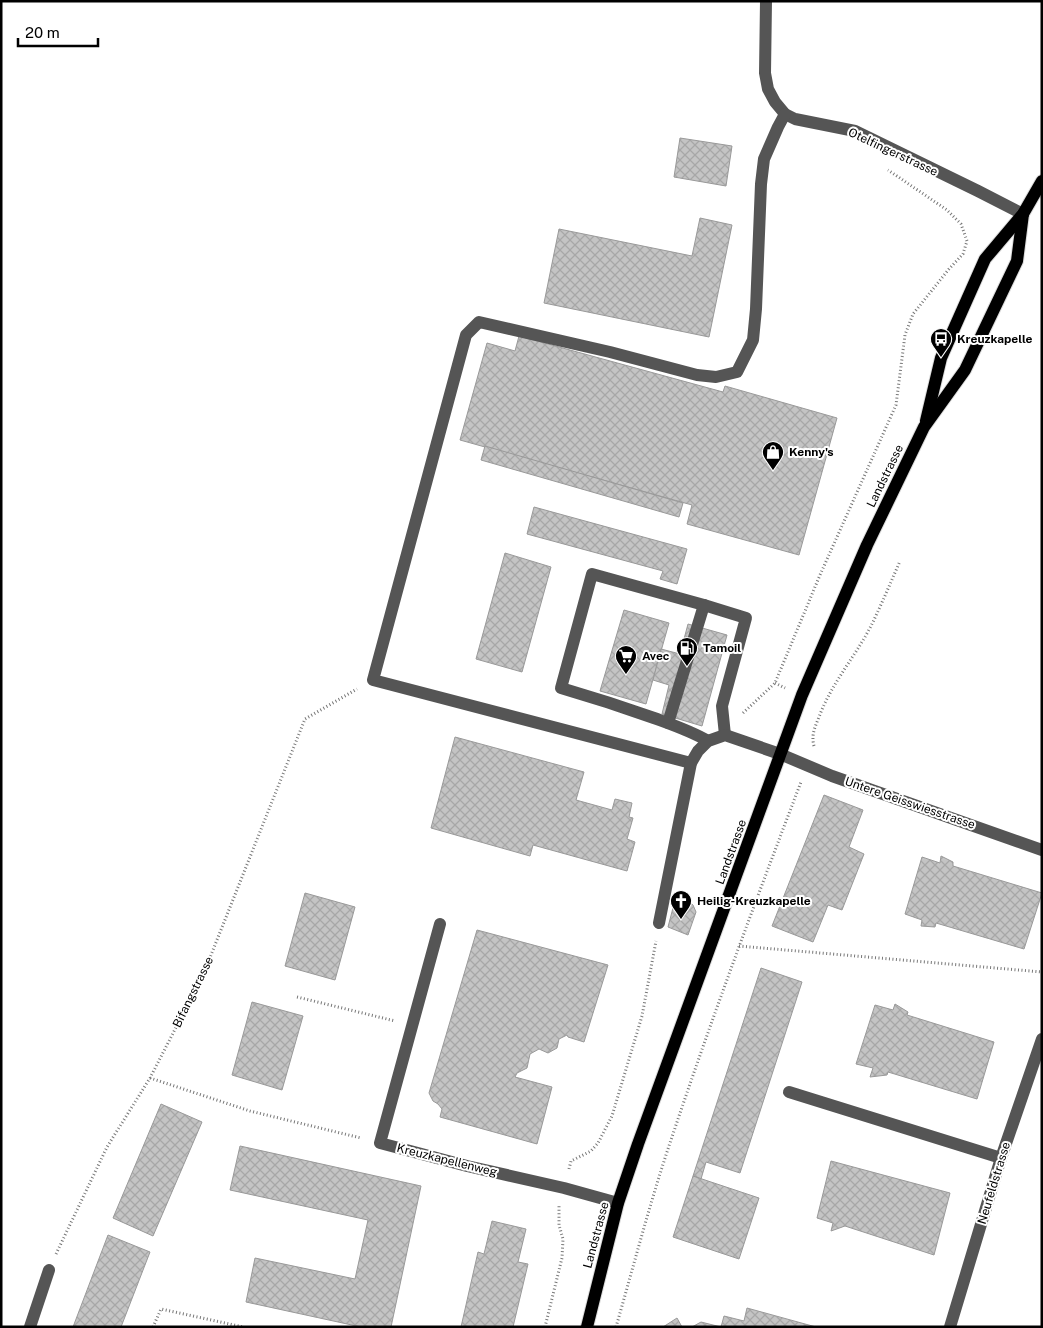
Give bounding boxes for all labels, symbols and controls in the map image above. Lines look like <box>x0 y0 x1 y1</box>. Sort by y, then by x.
scale bar <box>18 15 98 47</box>
text: 20 m <box>25 24 60 41</box>
street label: Otelfingerstrasse <box>846 125 940 179</box>
bus stop icon: Kreuzkapelle <box>929 327 953 358</box>
place label: Kreuzkapelle <box>957 332 1033 346</box>
shop icon: Kenny's <box>761 440 785 471</box>
street label: Landstrasse <box>864 442 906 510</box>
place label: Kenny's <box>789 445 834 459</box>
fuel station icon: Tamoil <box>675 636 699 667</box>
place label: Tamoil <box>703 641 741 655</box>
supermarket icon: Avec <box>614 644 638 675</box>
place label: Avec <box>642 649 670 663</box>
street label: Untere Geisswiesstrasse <box>843 774 977 832</box>
street label: Landstrasse <box>713 817 749 886</box>
church icon: Heilig-Kreuzkapelle <box>669 889 693 920</box>
place label: Heilig-Kreuzkapelle <box>697 894 811 908</box>
street label: Bifangstrasse <box>170 954 216 1030</box>
street label: Neufeldstrasse <box>975 1140 1013 1226</box>
street label: Kreuzkapellenweg <box>395 1141 499 1179</box>
street label: Landstrasse <box>580 1200 612 1270</box>

